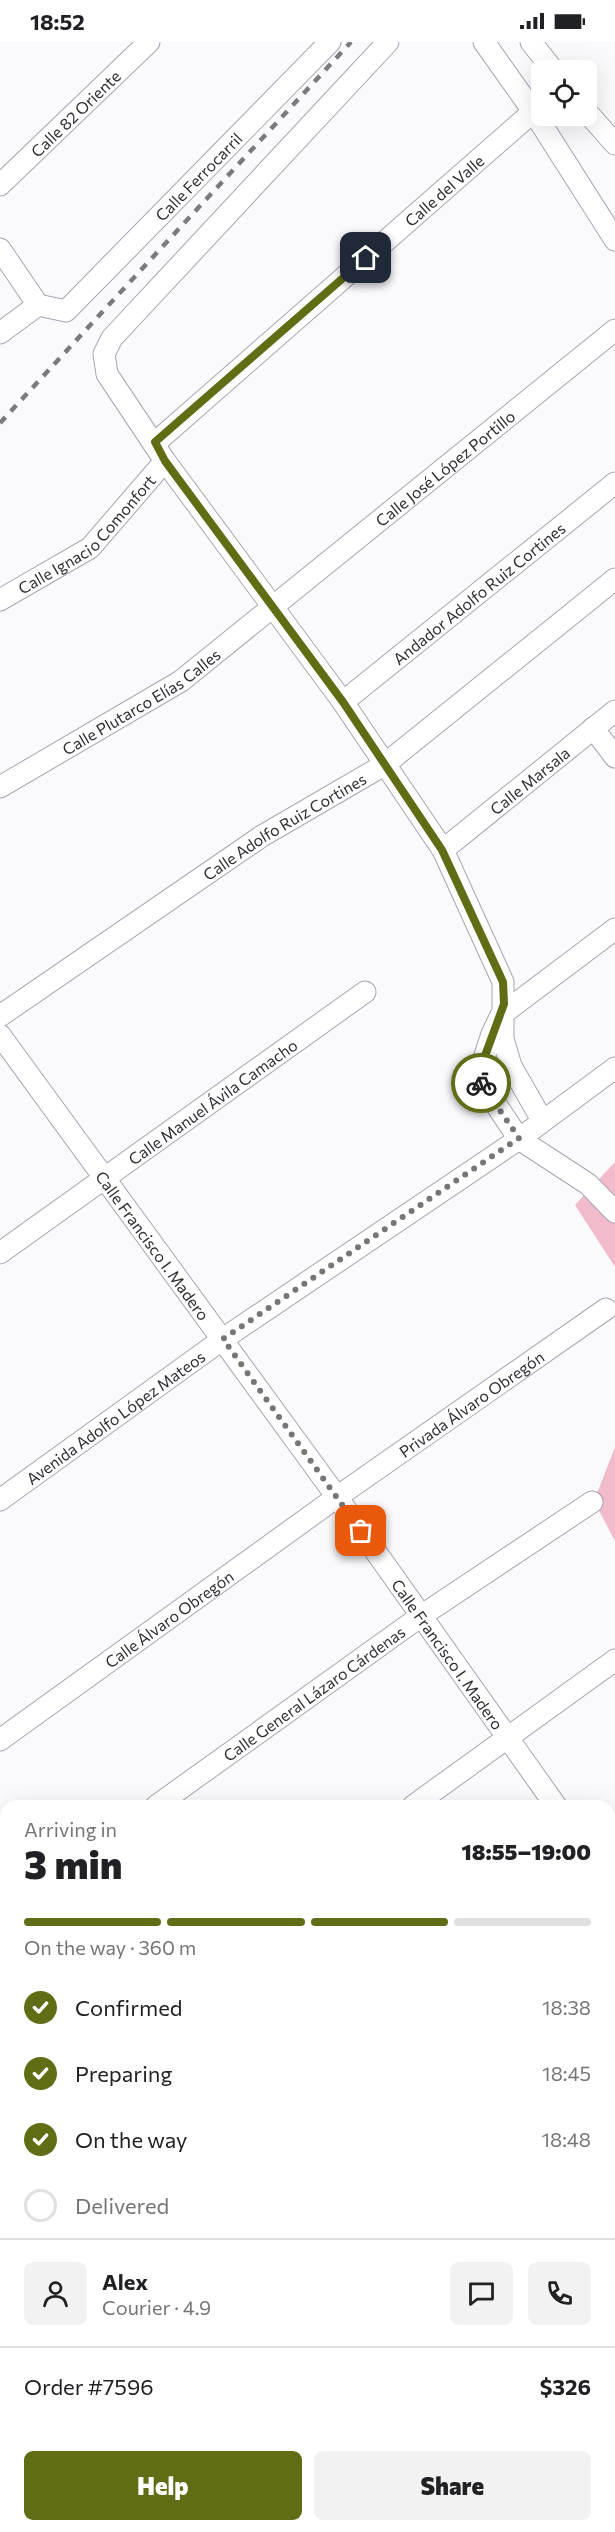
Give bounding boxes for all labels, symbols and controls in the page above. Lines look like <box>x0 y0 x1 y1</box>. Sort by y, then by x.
text: 18:52 <box>30 8 85 35</box>
map controls <box>531 60 597 126</box>
button: locate <box>531 60 597 126</box>
street label: Calle 82 Oriente <box>26 66 124 160</box>
street label: Calle Ferrocarril <box>151 128 245 224</box>
street label: Calle del Valle <box>400 150 487 230</box>
pin <box>340 232 391 283</box>
icon: home <box>349 241 382 274</box>
street label: Calle José López Portillo <box>371 406 518 530</box>
street label: Calle Ignacio Comonfort <box>14 470 159 597</box>
street label: Andador Adolfo Ruiz Cortines <box>389 518 568 668</box>
street label: Calle Plutarco Elías Calles <box>58 644 223 758</box>
street label: Calle Marsala <box>486 742 573 818</box>
street label: Calle Adolfo Ruiz Cortines <box>199 768 369 884</box>
street label: Calle Manuel Ávila Camacho <box>124 1034 300 1168</box>
courier <box>451 1053 511 1113</box>
icon: bike <box>465 1067 498 1100</box>
street label: Calle Francisco I. Madero <box>93 1167 214 1323</box>
street label: Avenida Adolfo López Mateos <box>22 1346 208 1488</box>
street label: Privada Álvaro Obregón <box>395 1346 547 1460</box>
pin <box>335 1505 386 1556</box>
icon: bag <box>344 1514 377 1547</box>
street label: Calle Álvaro Obregón <box>101 1566 237 1671</box>
street label: Calle Francisco I. Madero <box>388 1575 508 1733</box>
street label: Calle General Lázaro Cárdenas <box>219 1621 408 1765</box>
text: Arriving in <box>24 1817 117 1841</box>
text: 18:55–19:00 <box>461 1838 591 1865</box>
text: 3 min <box>24 1839 122 1887</box>
text: On the way · 360 m <box>24 1935 196 1959</box>
icon: check <box>24 1991 57 2024</box>
text: Confirmed <box>75 1994 182 2021</box>
text: 18:38 <box>542 1995 591 2019</box>
icon: check <box>24 2057 57 2090</box>
text: Preparing <box>75 2060 172 2087</box>
text: 18:45 <box>542 2061 591 2085</box>
icon: check <box>24 2123 57 2156</box>
text: On the way <box>75 2126 187 2153</box>
text: 18:48 <box>541 2127 591 2151</box>
text: Delivered <box>75 2192 169 2219</box>
button: person <box>24 2262 87 2325</box>
button: chat <box>450 2262 513 2325</box>
button: phone <box>528 2262 591 2325</box>
text: Alex <box>102 2268 148 2295</box>
text: Courier · 4.9 <box>102 2295 211 2319</box>
text: Order #7596 <box>24 2373 154 2400</box>
text: $326 <box>540 2373 591 2400</box>
button: Help <box>24 2451 302 2520</box>
button: Share <box>314 2451 591 2520</box>

